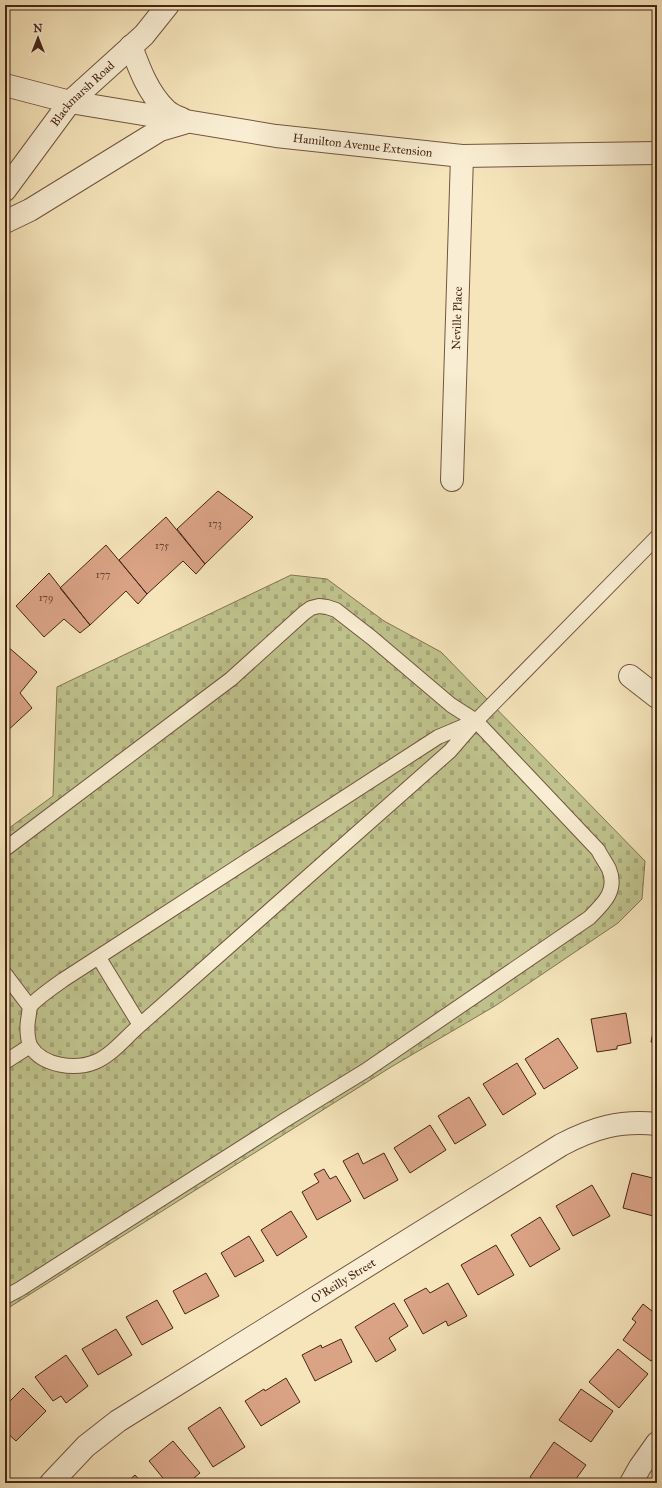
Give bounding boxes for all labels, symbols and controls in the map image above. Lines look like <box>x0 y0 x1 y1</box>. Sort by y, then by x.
north arrow <box>18 18 58 58</box>
text: N <box>33 22 43 35</box>
street label: Blackmarsh Road <box>48 58 117 129</box>
street label: Hamilton Avenue Extension <box>292 131 434 160</box>
street label: Neville Place <box>449 286 465 350</box>
house number: 173 <box>208 518 222 530</box>
house number: 175 <box>155 540 169 552</box>
house number: 177 <box>96 569 110 581</box>
house number: 179 <box>39 592 53 604</box>
street label: O'Reilly Street <box>309 1255 379 1306</box>

